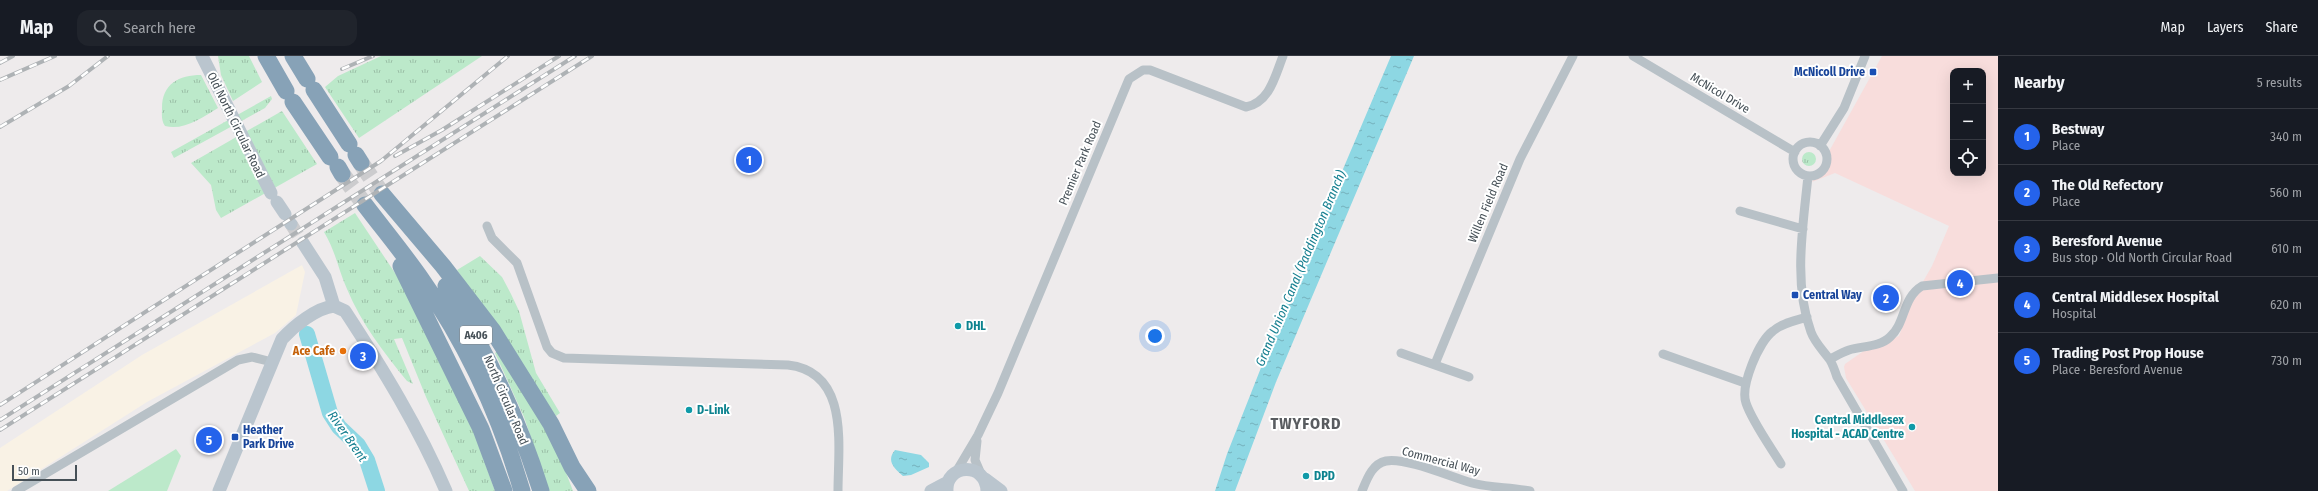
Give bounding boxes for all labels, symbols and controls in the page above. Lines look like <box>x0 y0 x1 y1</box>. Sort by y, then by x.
search box <box>77 10 357 46</box>
text: Map <box>20 16 53 39</box>
icon: search <box>91 17 113 39</box>
text: Search here <box>123 19 196 37</box>
text: Map <box>2161 19 2185 36</box>
text: Layers <box>2207 19 2243 36</box>
text: Share <box>2265 19 2298 36</box>
place label: McNicoll Drive <box>1794 65 1865 79</box>
marker: McNicoll Drive <box>1868 67 1878 77</box>
map controls <box>1950 68 1986 176</box>
button: + <box>1950 68 1986 104</box>
street label: Old North Circular Road <box>204 70 268 180</box>
street label: McNicol Drive <box>1688 70 1752 116</box>
text: Nearby <box>2014 72 2065 93</box>
text: 5 results <box>2257 75 2302 90</box>
button: − <box>1950 104 1986 140</box>
street label: Premier Park Road <box>1056 119 1104 207</box>
text: Bestway <box>2052 120 2104 138</box>
text: 1 <box>2024 129 2030 144</box>
text: 340 m <box>2270 129 2302 144</box>
text: Place <box>2052 138 2080 153</box>
button: locate <box>1950 140 1986 176</box>
pin: 1 <box>736 145 762 175</box>
street label: Willen Field Road <box>1465 161 1511 245</box>
water label: Grand Union Canal (Paddington Branch) <box>1252 168 1349 368</box>
text: The Old Refectory <box>2052 176 2163 194</box>
text: 2 <box>2024 185 2030 200</box>
text: 560 m <box>2270 185 2302 200</box>
text: Place <box>2052 194 2080 209</box>
text: Beresford Avenue <box>2052 232 2162 250</box>
text: 3 <box>2024 241 2030 256</box>
text: 610 m <box>2271 241 2302 256</box>
text: Bus stop · Old North Circular Road <box>2052 250 2232 265</box>
pin: 4 <box>1947 268 1973 298</box>
pin: 2 <box>1873 283 1899 313</box>
place label: Central Way <box>1803 288 1862 302</box>
text: Central Middlesex Hospital <box>2052 288 2219 306</box>
marker: Central Way <box>1790 290 1800 300</box>
text: 4 <box>2024 297 2030 312</box>
text: 620 m <box>2270 297 2302 312</box>
text: Hospital <box>2052 306 2096 321</box>
place label: DHL <box>966 319 986 333</box>
marker: DHL <box>953 321 963 331</box>
road number: A406 <box>460 326 492 344</box>
your location <box>1145 326 1165 346</box>
pin: 3 <box>350 341 376 371</box>
place label: Ace Cafe <box>292 344 335 358</box>
text: Trading Post Prop House <box>2052 344 2204 362</box>
marker: Ace Cafe <box>338 346 348 356</box>
street label: North Circular Road <box>481 353 531 447</box>
text: 5 <box>2024 353 2030 368</box>
text: 730 m <box>2271 353 2302 368</box>
text: Place · Beresford Avenue <box>2052 362 2183 377</box>
place label: D-Link <box>697 403 731 417</box>
marker: D-Link <box>684 405 694 415</box>
water label: River Brent <box>325 408 371 465</box>
place label: Central Middlesex Hospital - ACAD Centre <box>1791 413 1904 441</box>
district label: TWYFORD <box>1270 414 1342 433</box>
marker: Central Middlesex Hospital - ACAD Centre <box>1907 422 1917 432</box>
place label: Heather Park Drive <box>243 423 294 451</box>
pin: 5 <box>196 425 222 455</box>
marker: Heather Park Drive <box>230 432 240 442</box>
street label: Commercial Way <box>1401 444 1482 478</box>
scale bar <box>12 463 77 482</box>
text: 50 m <box>18 465 40 478</box>
place label: DPD <box>1314 469 1335 483</box>
marker: DPD <box>1301 471 1311 481</box>

